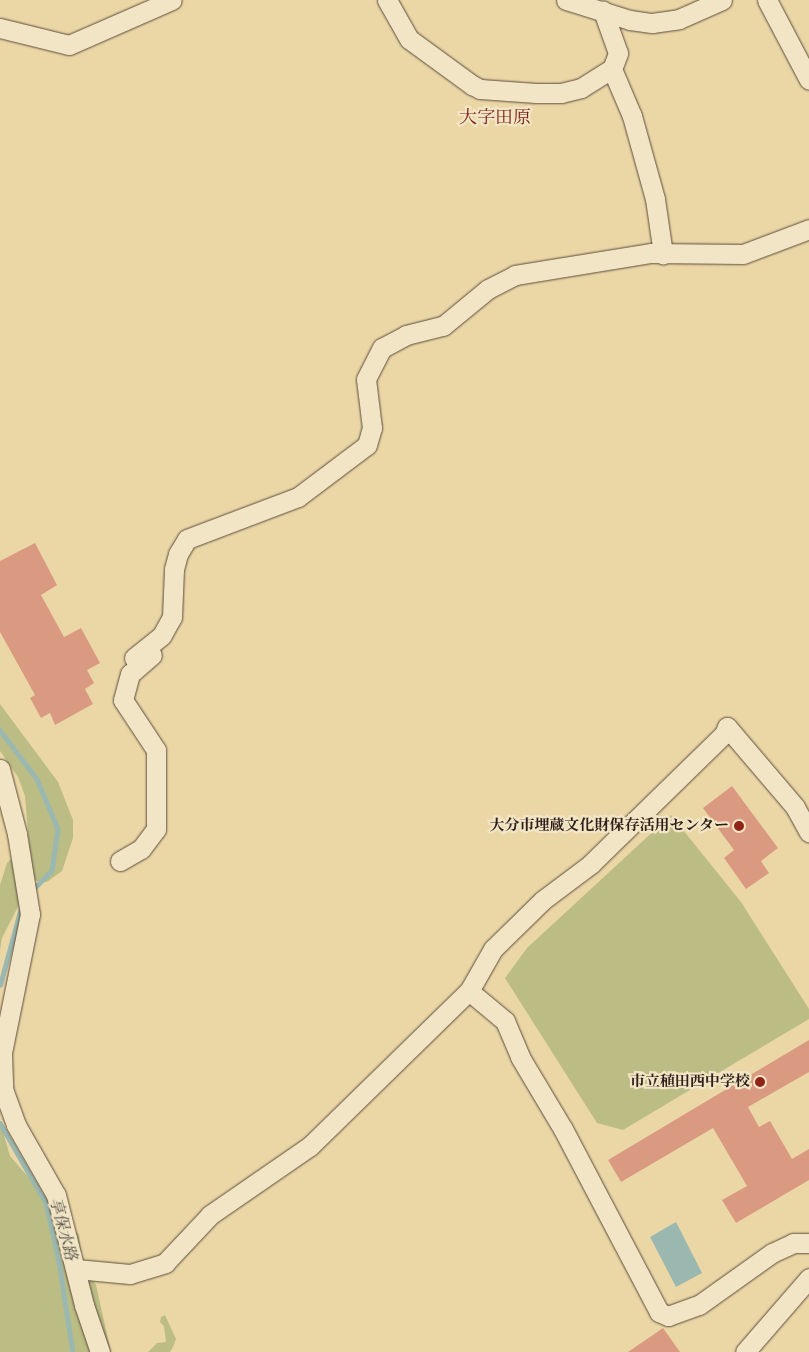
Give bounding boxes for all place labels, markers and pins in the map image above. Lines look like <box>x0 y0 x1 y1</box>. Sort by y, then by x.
place label: 大分市埋蔵文化財保存活用センター <box>489 817 729 835</box>
marker: 大分市埋蔵文化財保存活用センター <box>733 820 745 832</box>
place label: 市立稙田西中学校 <box>630 1073 750 1091</box>
marker: 市立稙田西中学校 <box>754 1076 766 1088</box>

